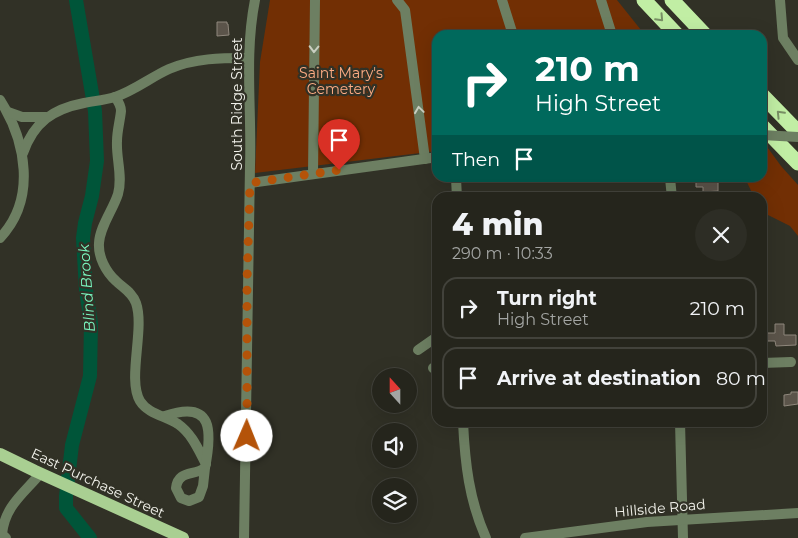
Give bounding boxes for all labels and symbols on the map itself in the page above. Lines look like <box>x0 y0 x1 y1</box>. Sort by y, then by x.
one-way arrow <box>654 12 663 21</box>
street label: South Ridge Street <box>228 37 246 171</box>
one-way arrow <box>309 45 319 53</box>
park label: Saint Mary's Cemetery <box>299 64 383 98</box>
one-way arrow <box>414 106 424 115</box>
one-way arrow <box>777 110 786 119</box>
pin <box>318 119 360 170</box>
water label: Blind Brook <box>74 242 99 333</box>
north arrow <box>372 368 418 412</box>
position arrow <box>220 409 272 461</box>
street label: East Purchase Street <box>28 444 168 522</box>
street label: Hillside Road <box>614 495 706 521</box>

